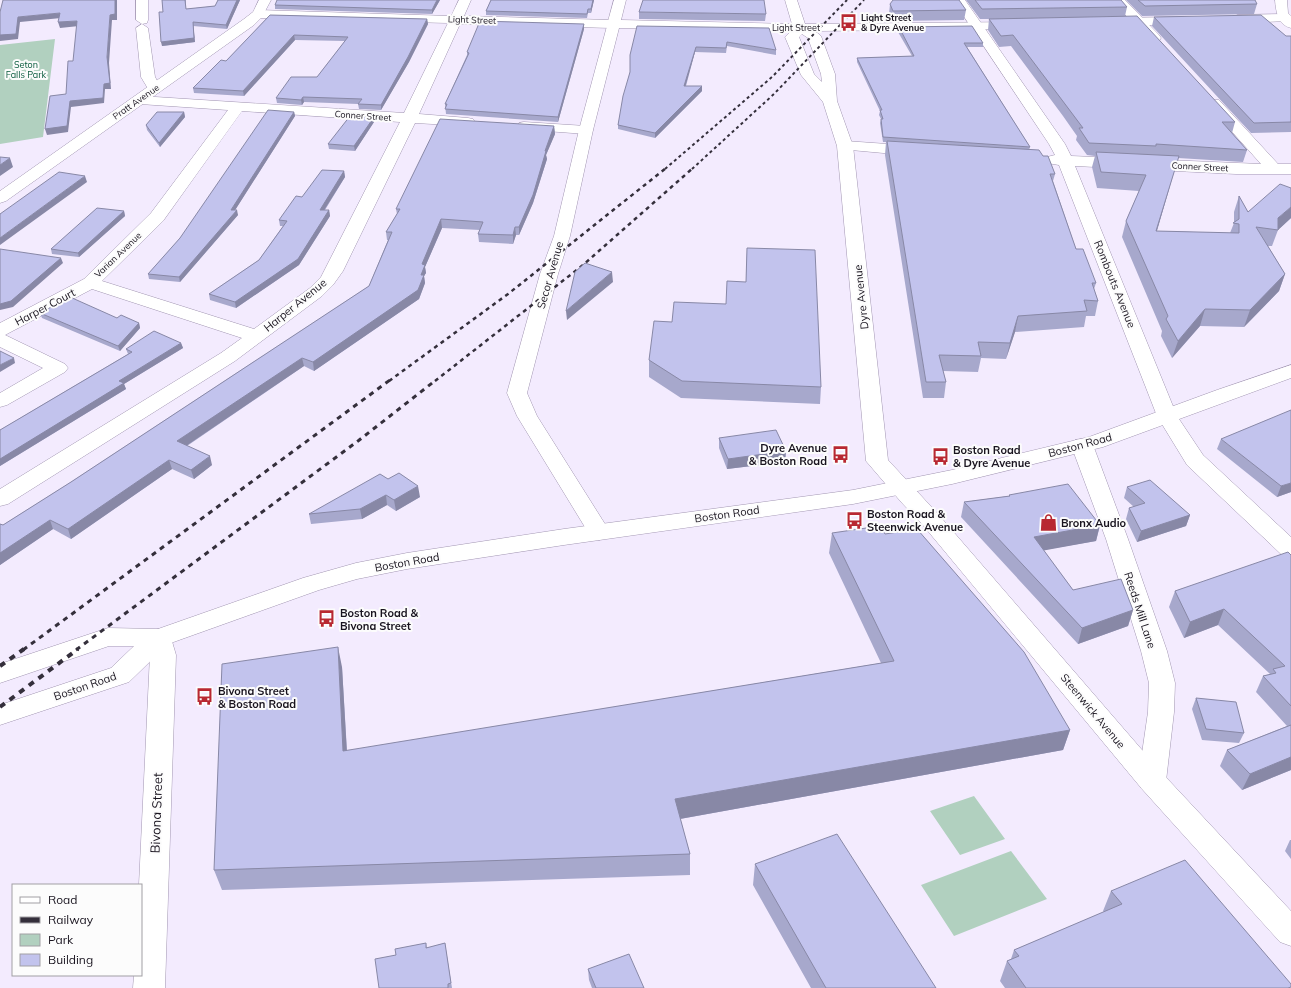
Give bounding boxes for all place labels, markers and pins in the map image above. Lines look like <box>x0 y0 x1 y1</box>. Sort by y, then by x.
place label: Light Street & Dyre Avenue <box>861 12 924 34</box>
bus stop icon: Light Street & Dyre Avenue <box>838 13 858 33</box>
place label: Dyre Avenue & Boston Road <box>749 441 827 468</box>
place label: Boston Road & Dyre Avenue <box>953 443 1030 470</box>
bus stop icon: Dyre Avenue & Boston Road <box>830 444 850 464</box>
bus stop icon: Boston Road & Dyre Avenue <box>930 446 950 466</box>
place label: Boston Road & Steenwick Avenue <box>867 507 963 534</box>
bus stop icon: Boston Road & Steenwick Avenue <box>844 510 864 530</box>
shop icon: Bronx Audio <box>1038 513 1058 533</box>
place label: Bronx Audio <box>1061 516 1127 530</box>
place label: Boston Road & Bivona Street <box>340 606 419 633</box>
bus stop icon: Boston Road & Bivona Street <box>317 609 337 629</box>
place label: Bivona Street & Boston Road <box>218 684 296 711</box>
bus stop icon: Bivona Street & Boston Road <box>195 687 215 707</box>

